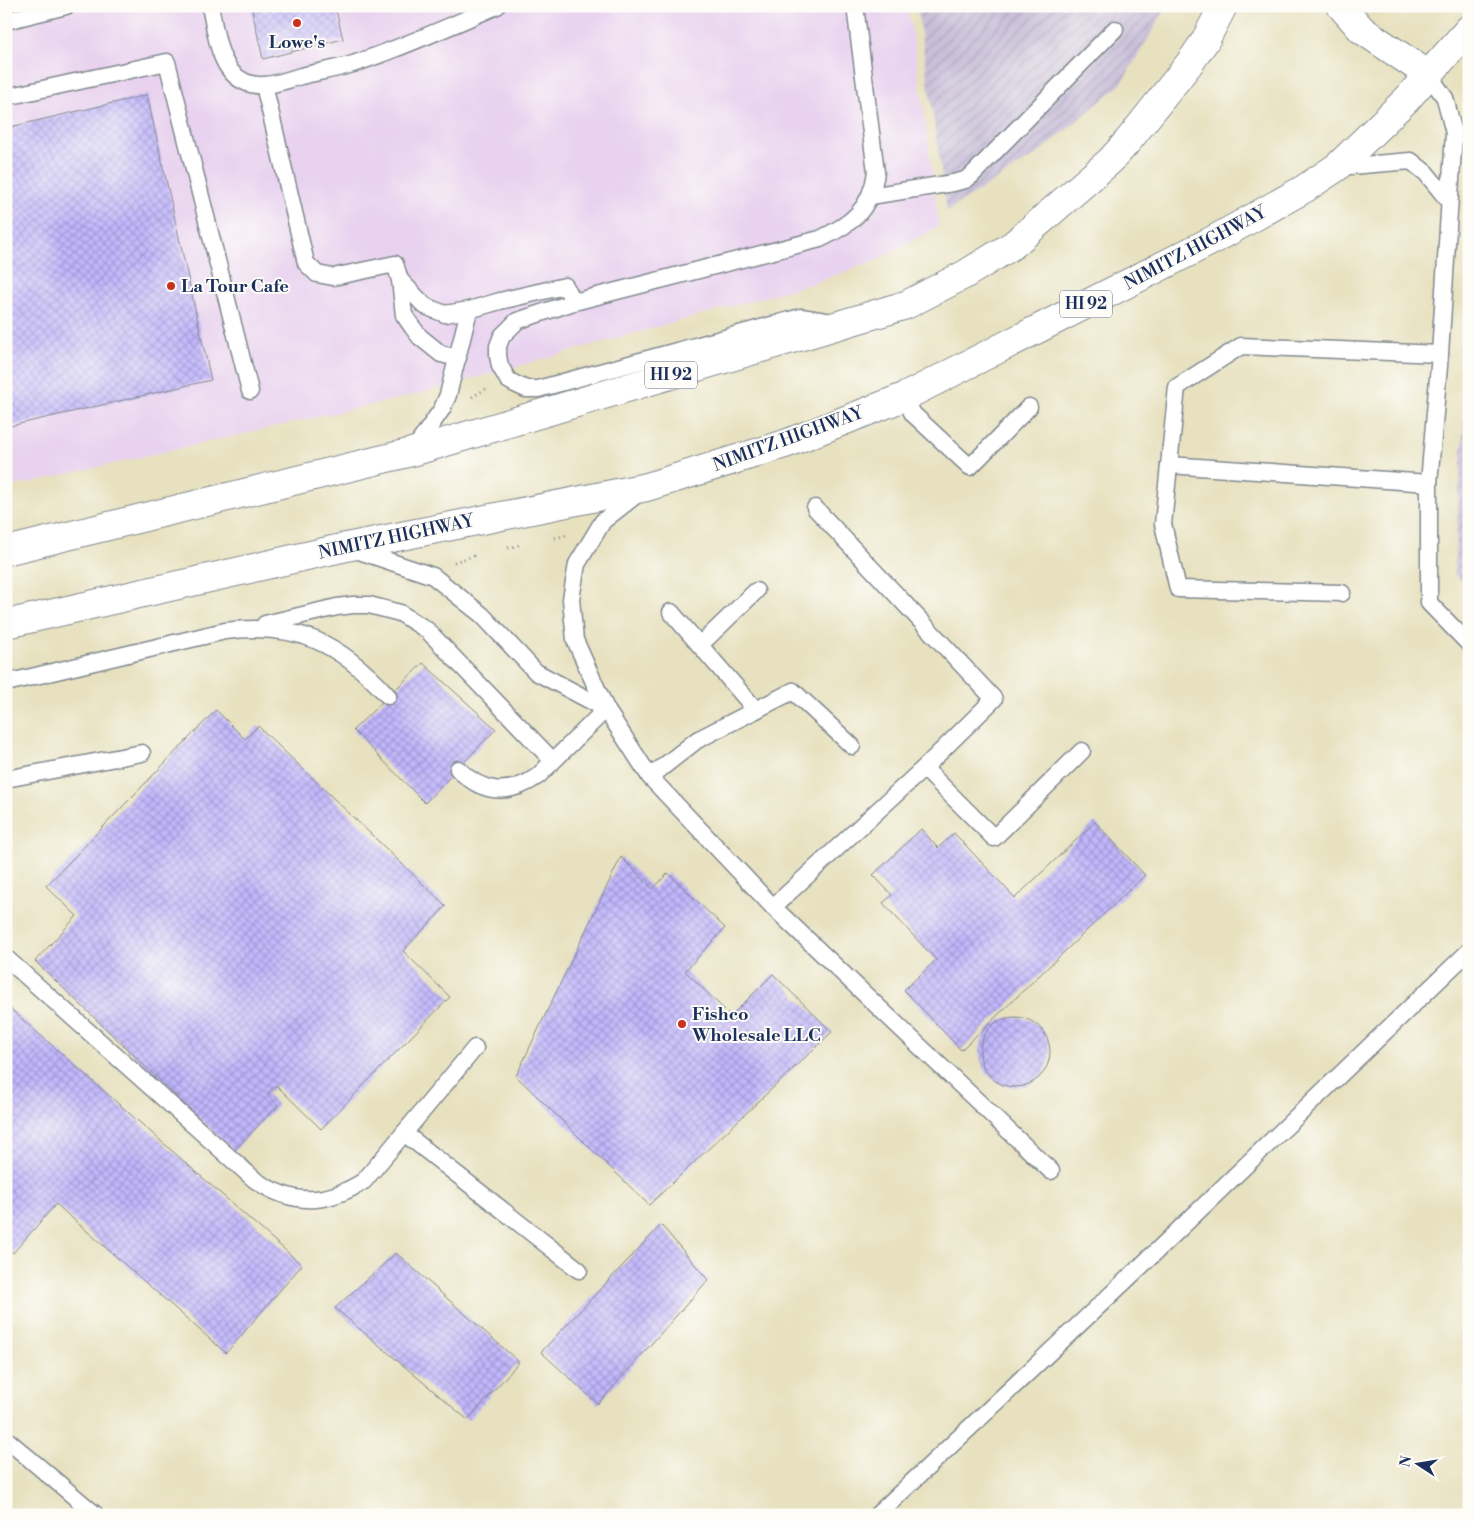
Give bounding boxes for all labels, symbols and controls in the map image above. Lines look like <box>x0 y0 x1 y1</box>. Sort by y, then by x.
marker: Lowe's <box>291 17 303 29</box>
place label: Lowe's <box>269 31 326 54</box>
street label: NIMITZ HIGHWAY <box>1120 200 1271 295</box>
place label: La Tour Cafe <box>181 275 289 298</box>
marker: La Tour Cafe <box>165 280 177 292</box>
road number: HI 92 <box>1060 290 1112 318</box>
road number: HI 92 <box>645 362 697 388</box>
street label: NIMITZ HIGHWAY <box>710 401 867 477</box>
street label: NIMITZ HIGHWAY <box>316 509 477 565</box>
place label: Fishco Wholesale LLC <box>691 1003 821 1047</box>
marker: Fishco Wholesale LLC <box>676 1018 688 1030</box>
north arrow <box>1392 1438 1442 1488</box>
text: N <box>1396 1454 1416 1469</box>

